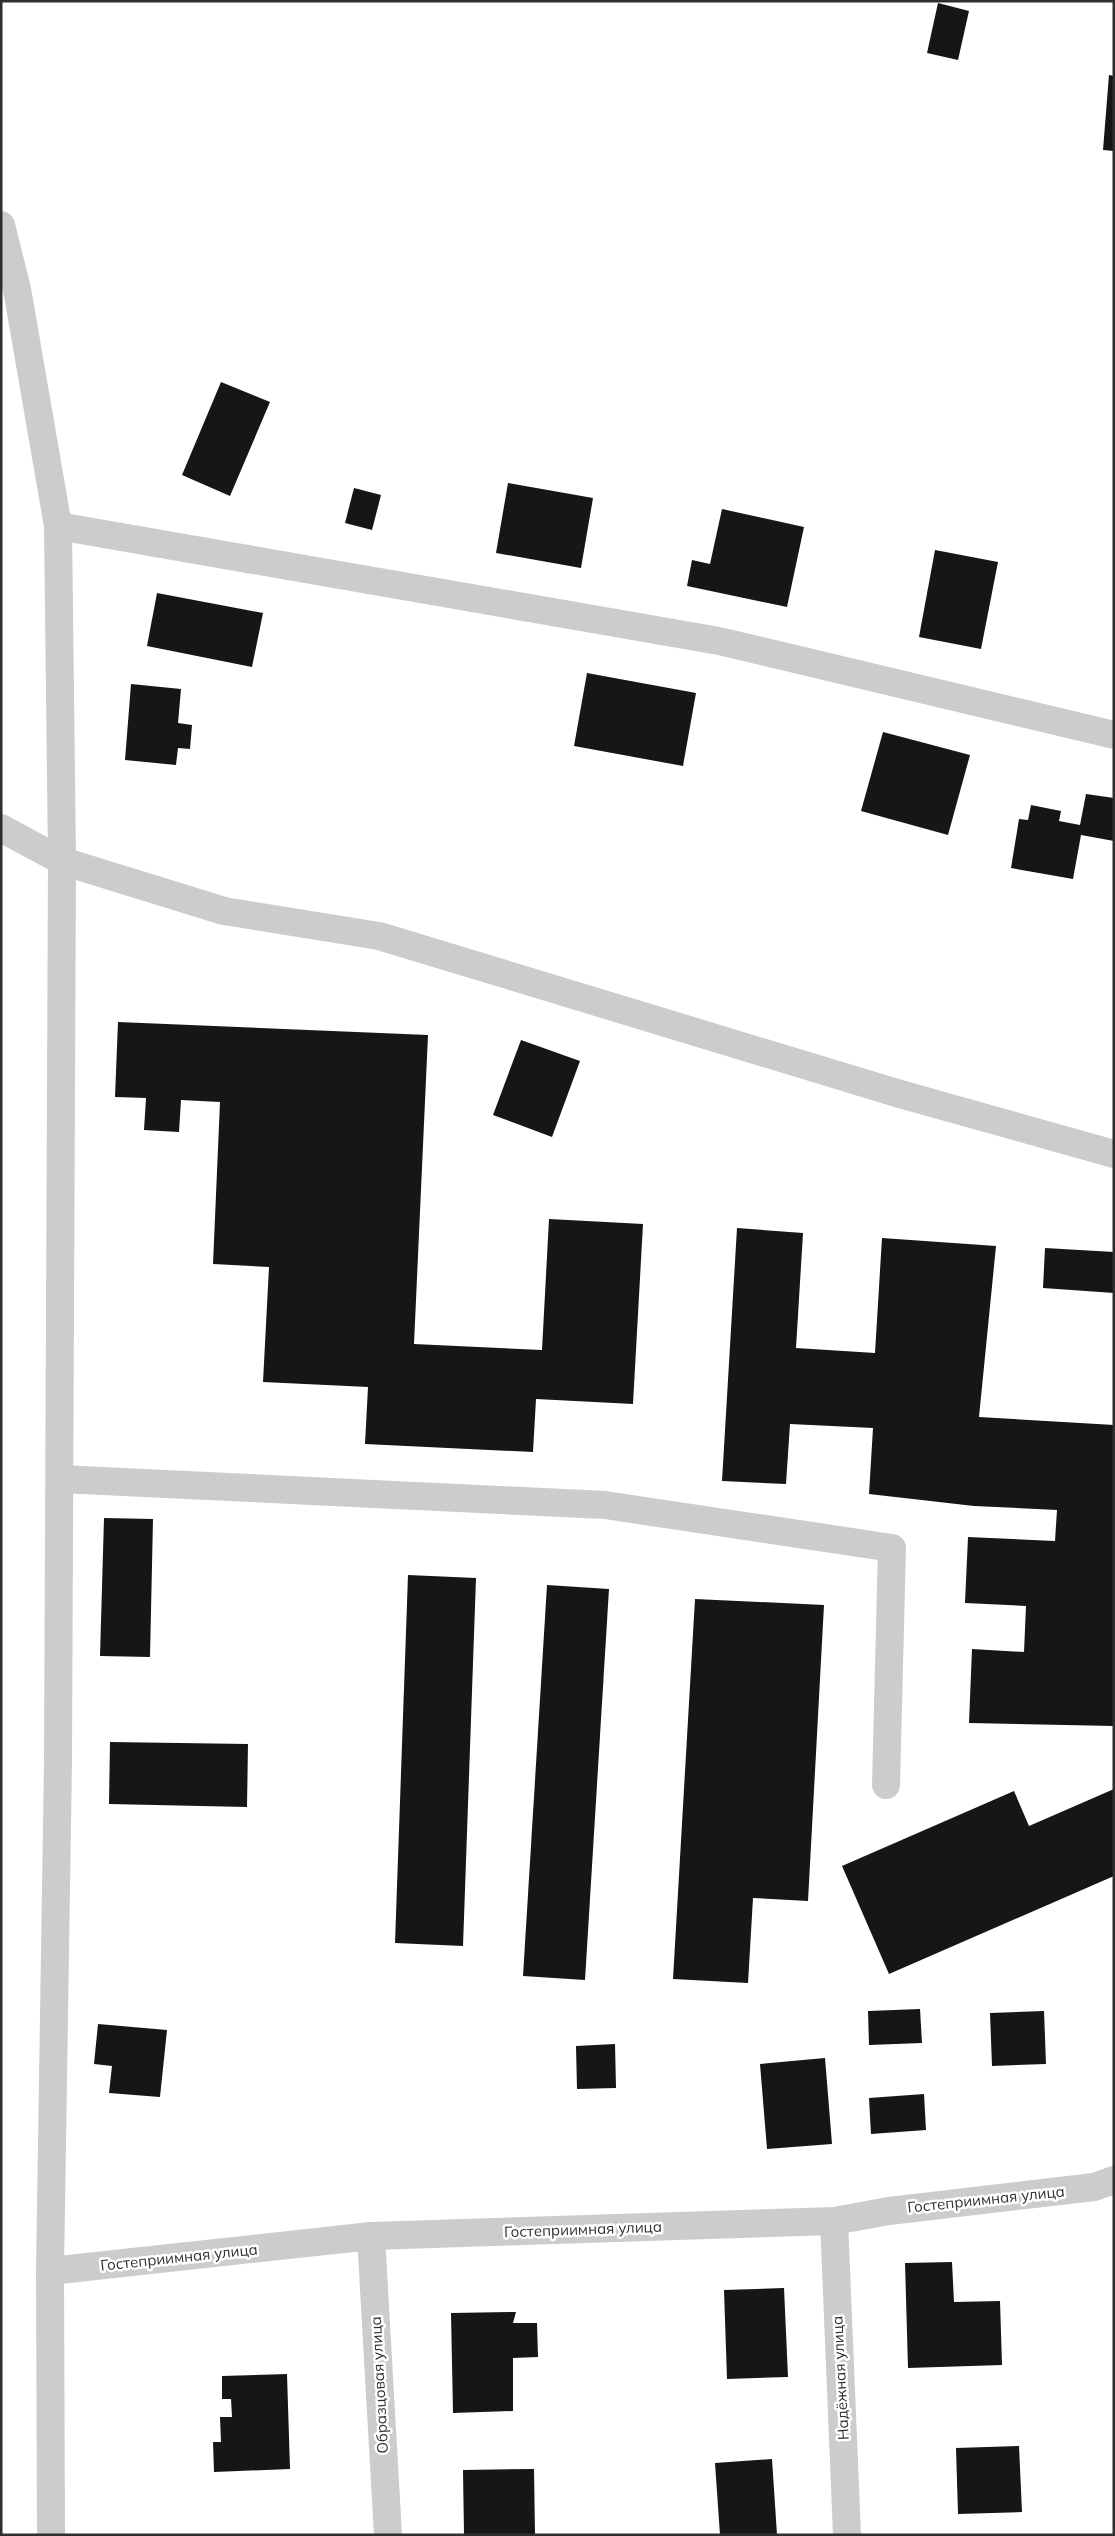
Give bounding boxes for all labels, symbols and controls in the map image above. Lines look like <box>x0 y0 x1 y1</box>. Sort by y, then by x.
street label: Гостеприимная улица <box>906 2181 1066 2217</box>
street label: Гостеприимная улица <box>504 2217 662 2241</box>
street label: Гостеприимная улица <box>99 2239 259 2275</box>
street label: Образцовая улица <box>366 2316 392 2454</box>
street label: Надёжная улица <box>827 2316 853 2440</box>

